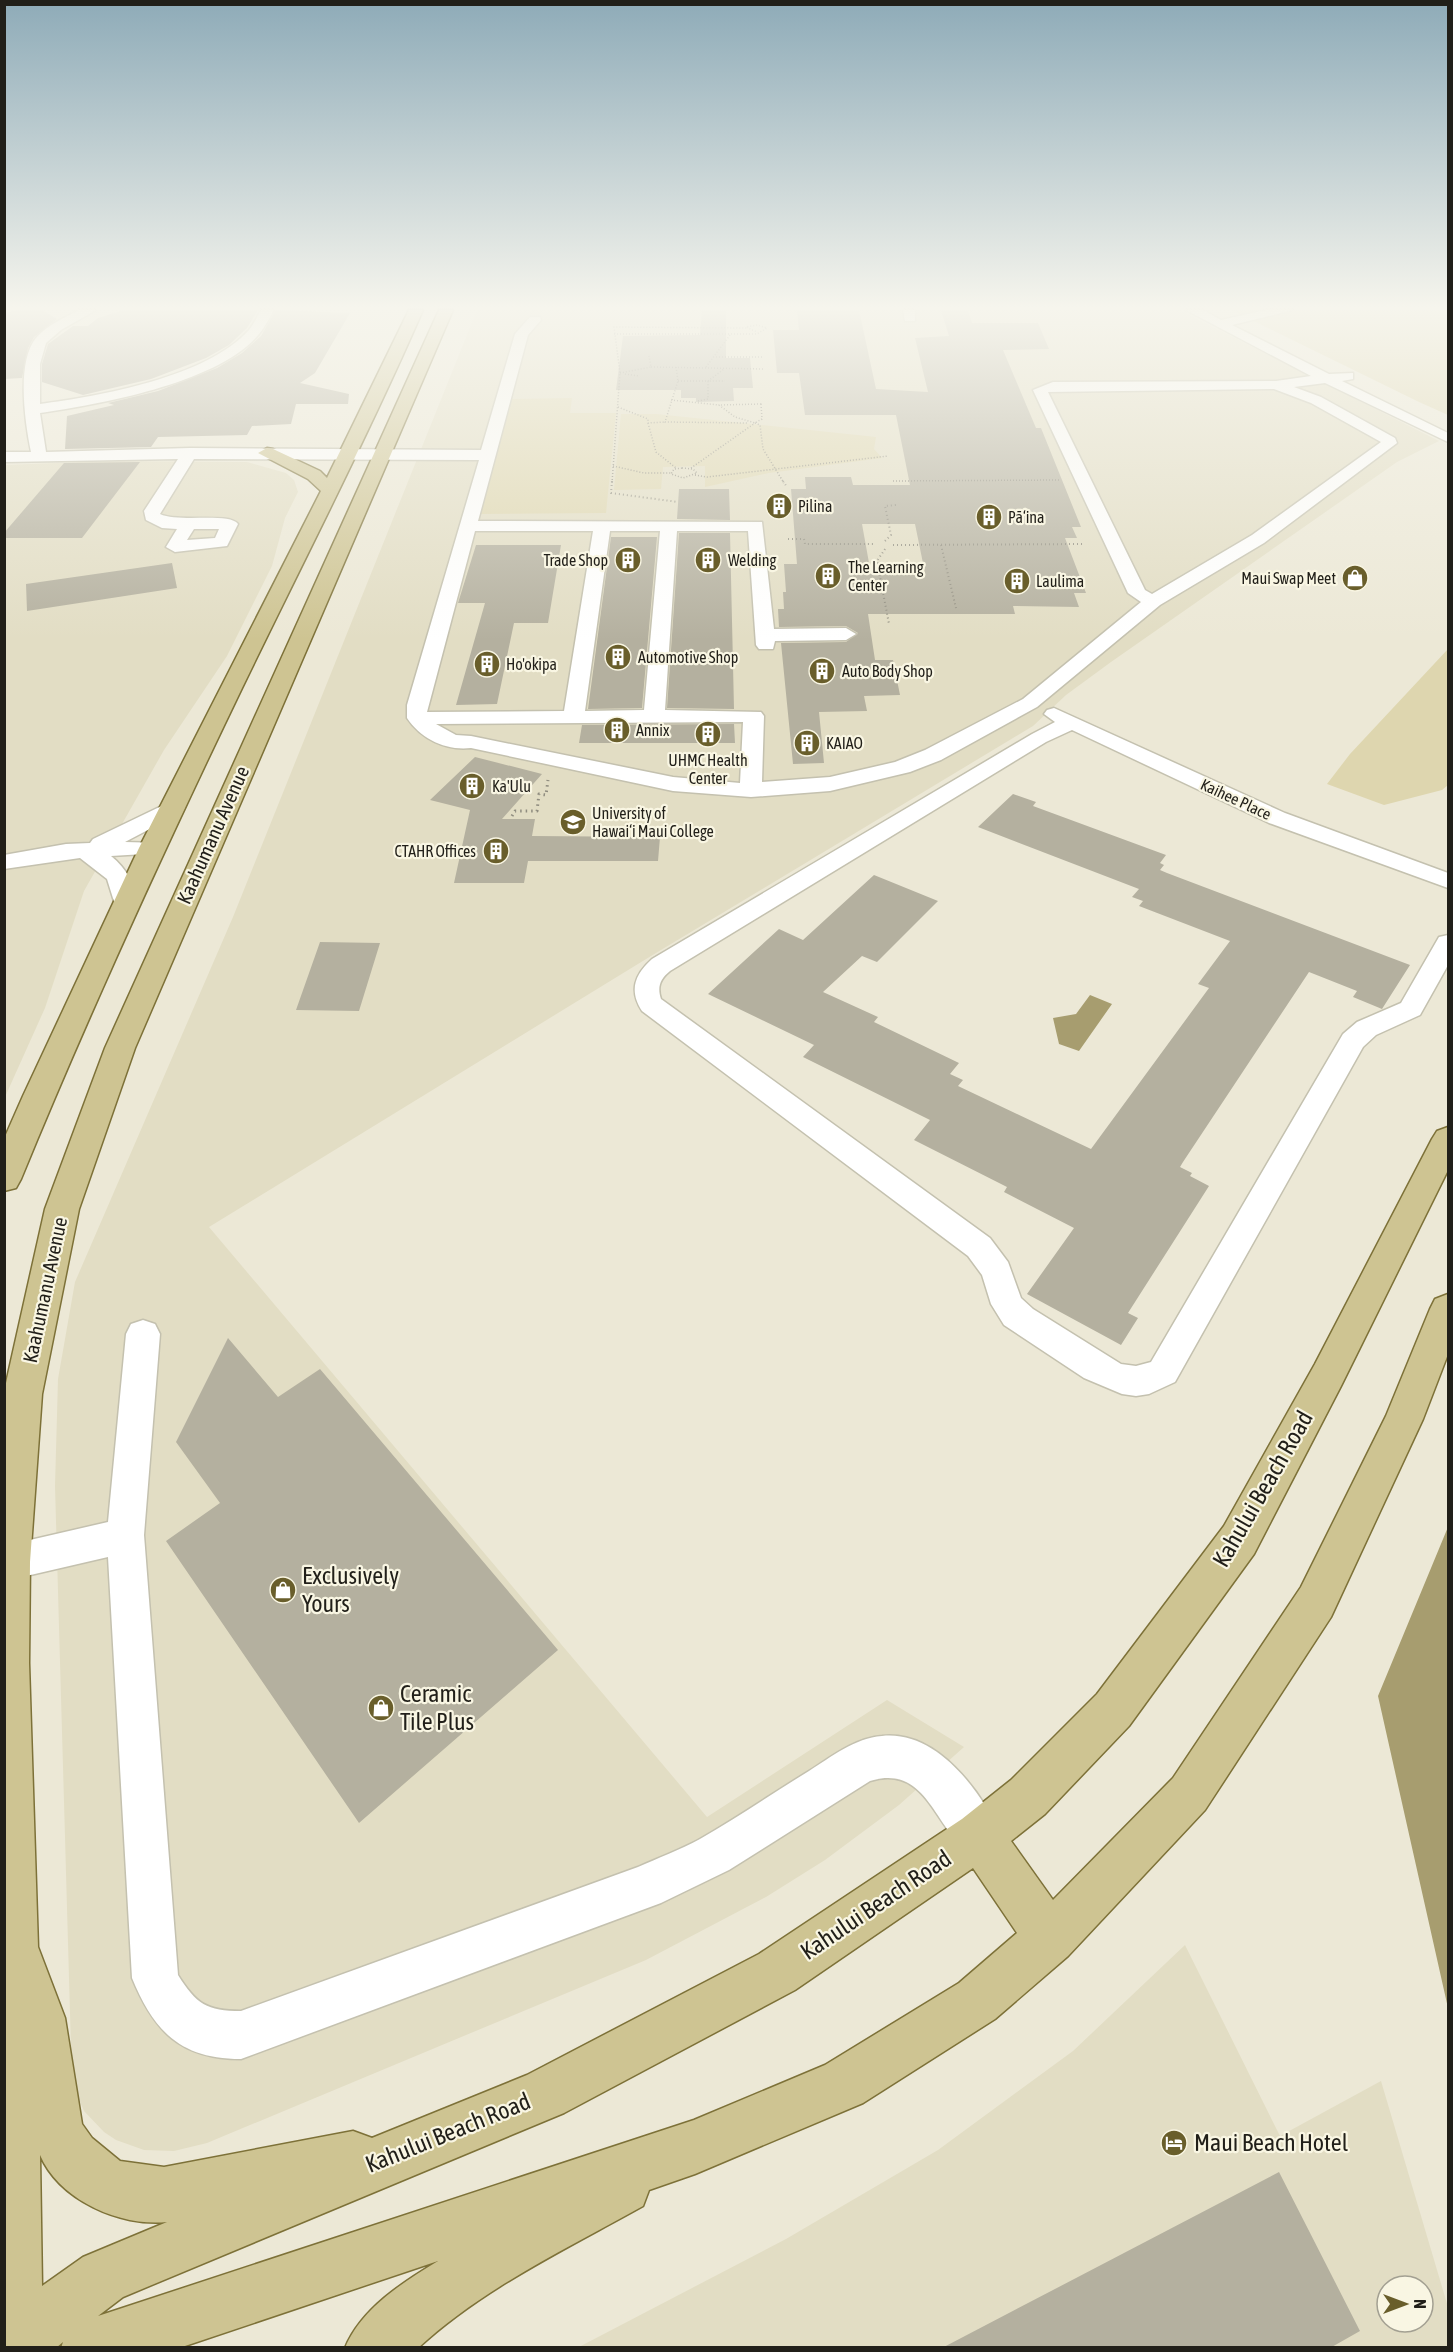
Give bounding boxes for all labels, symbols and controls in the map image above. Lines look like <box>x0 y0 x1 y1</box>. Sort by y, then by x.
building icon: Pilina <box>764 491 794 521</box>
place label: Pilina <box>798 497 832 515</box>
building icon: Pā‘ina <box>974 502 1004 532</box>
place label: Pā‘ina <box>1008 508 1045 526</box>
building icon: Trade Shop <box>613 545 643 575</box>
building icon: Welding <box>693 545 723 575</box>
place label: Trade Shop <box>543 551 608 570</box>
place label: Welding <box>728 551 776 570</box>
place label: The Learning Center <box>848 558 924 594</box>
building icon: The Learning Center <box>813 561 843 591</box>
shop icon: Maui Swap Meet <box>1340 563 1370 593</box>
building icon: Laulima <box>1002 566 1032 596</box>
place label: Maui Swap Meet <box>1241 569 1336 588</box>
place label: Laulima <box>1036 572 1084 590</box>
building icon: Automotive Shop <box>603 642 633 672</box>
place label: Automotive Shop <box>638 648 738 667</box>
building icon: Ho'okipa <box>472 649 502 679</box>
place label: Ho'okipa <box>506 655 557 674</box>
building icon: Auto Body Shop <box>807 656 837 686</box>
place label: Auto Body Shop <box>842 662 933 681</box>
building icon: Annix <box>602 715 632 745</box>
building icon: UHMC Health Center <box>693 719 723 749</box>
place label: Annix <box>636 721 670 739</box>
building icon: KAIAO <box>792 728 822 758</box>
place label: KAIAO <box>826 734 863 752</box>
place label: UHMC Health Center <box>668 751 748 787</box>
street label: Kaahumanu Avenue <box>172 762 253 907</box>
building icon: Ka'Ulu <box>457 771 487 801</box>
street label: Kaihee Place <box>1198 775 1274 823</box>
place label: Ka'Ulu <box>492 777 531 795</box>
place label: University of Hawai‘i Maui College <box>592 804 714 841</box>
school or university icon: University of Hawai‘i Maui College <box>558 807 588 837</box>
building icon: CTAHR Offices <box>481 836 511 866</box>
place label: CTAHR Offices <box>395 842 476 860</box>
street label: Kaahumanu Avenue <box>18 1215 71 1365</box>
street label: Kahului Beach Road <box>1207 1406 1318 1571</box>
place label: Exclusively Yours <box>302 1562 399 1617</box>
shop icon: Exclusively Yours <box>268 1575 298 1605</box>
place label: Ceramic Tile Plus <box>400 1680 474 1735</box>
shop icon: Ceramic Tile Plus <box>366 1693 396 1723</box>
street label: Kahului Beach Road <box>795 1844 956 1965</box>
street label: Kahului Beach Road <box>361 2087 534 2178</box>
hotel icon: Maui Beach Hotel <box>1159 2128 1189 2158</box>
place label: Maui Beach Hotel <box>1194 2129 1349 2156</box>
north arrow <box>1375 2274 1435 2334</box>
text: N <box>1411 2299 1429 2309</box>

